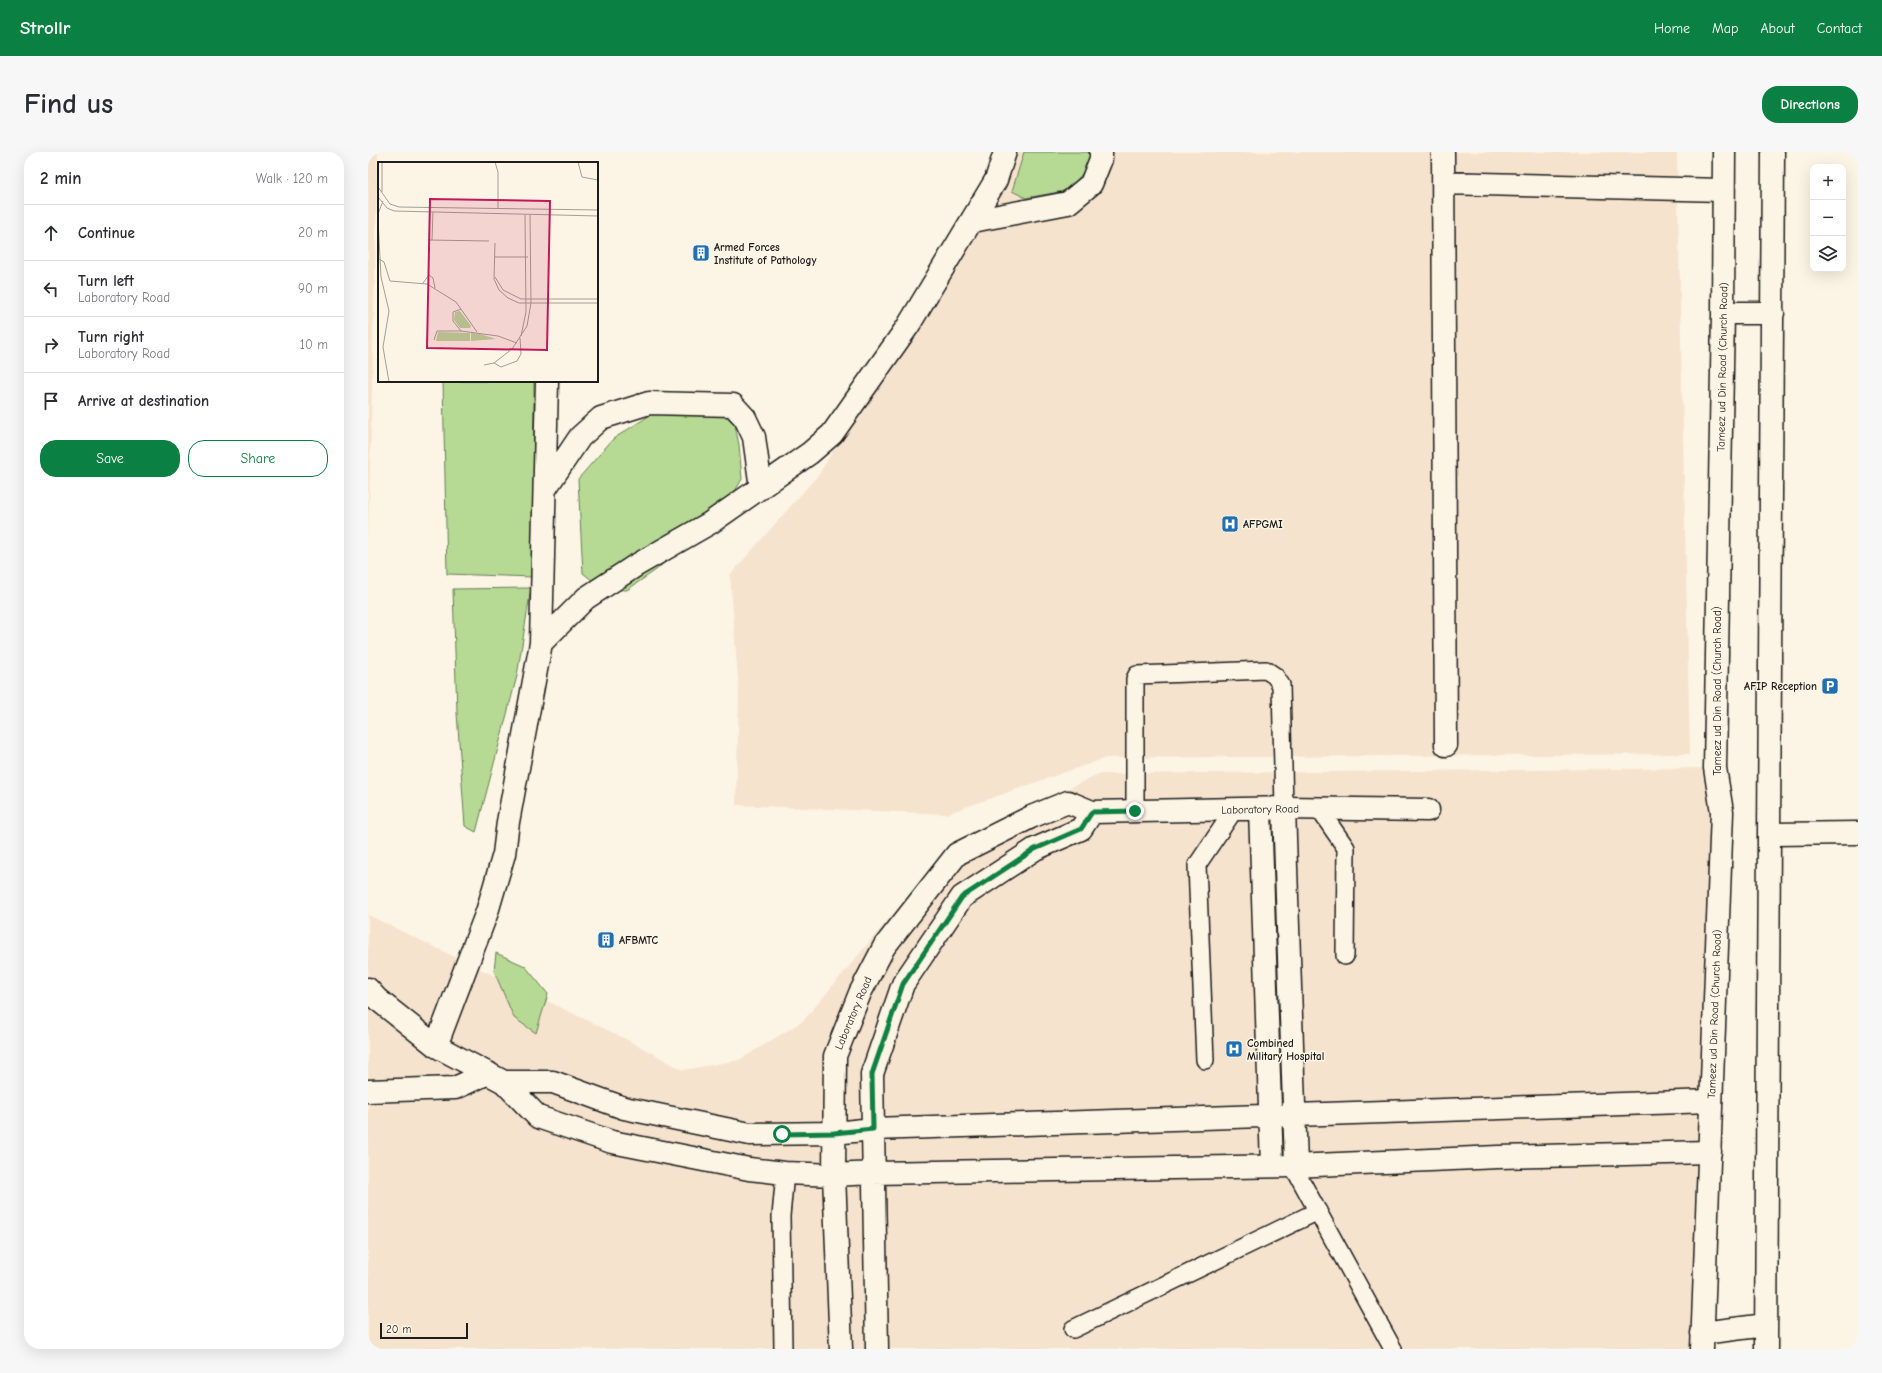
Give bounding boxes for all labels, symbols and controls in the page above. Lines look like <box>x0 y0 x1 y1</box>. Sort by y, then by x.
text: Strollr <box>20 17 70 39</box>
text: Home <box>1654 20 1690 37</box>
text: Map <box>1712 20 1738 37</box>
text: About <box>1760 20 1795 37</box>
text: Contact <box>1817 20 1862 37</box>
button: Directions <box>1762 86 1858 123</box>
text: Find us <box>24 88 113 120</box>
inset map <box>378 162 598 382</box>
map controls <box>1810 164 1846 272</box>
button: + <box>1810 164 1846 200</box>
text: 2 min <box>40 169 81 188</box>
text: Walk · 120 m <box>256 171 328 186</box>
button: − <box>1810 200 1846 236</box>
icon: ahead <box>40 222 62 244</box>
text: Continue <box>78 224 135 242</box>
text: 20 m <box>298 225 328 240</box>
button: layers <box>1810 236 1846 272</box>
place label: Armed Forces Institute of Pathology <box>714 241 817 267</box>
building icon: Armed Forces Institute of Pathology <box>691 243 711 263</box>
text: Turn left <box>78 272 134 290</box>
icon: left <box>40 278 62 300</box>
text: 90 m <box>298 281 328 296</box>
street label: Tameez ud Din Road (Church Road) <box>1715 282 1730 452</box>
text: Laboratory Road <box>78 290 170 305</box>
text: Turn right <box>78 328 144 346</box>
icon: right <box>40 334 62 356</box>
text: 10 m <box>300 337 328 352</box>
text: Laboratory Road <box>78 346 170 361</box>
icon: arrive <box>40 390 62 412</box>
text: Arrive at destination <box>78 392 209 410</box>
button: Save <box>40 440 180 477</box>
button: Share <box>188 440 328 477</box>
hospital icon: AFPGMI <box>1220 514 1240 534</box>
place label: AFPGMI <box>1243 518 1283 531</box>
street label: Tameez ud Din Road (Church Road) <box>1711 606 1724 776</box>
parking icon: AFIP Reception <box>1820 676 1840 696</box>
place label: AFIP Reception <box>1744 680 1817 693</box>
route end <box>1126 802 1144 820</box>
street label: Laboratory Road <box>1221 802 1299 817</box>
street label: Tameez ud Din Road (Church Road) <box>1705 929 1724 1099</box>
building icon: AFBMTC <box>596 930 616 950</box>
place label: AFBMTC <box>619 934 658 947</box>
street label: Laboratory Road <box>832 975 875 1052</box>
place label: Combined Military Hospital <box>1247 1037 1324 1063</box>
hospital icon: Combined Military Hospital <box>1224 1039 1244 1059</box>
route start <box>773 1125 791 1143</box>
scale bar <box>380 1321 468 1340</box>
text: 20 m <box>386 1323 411 1336</box>

